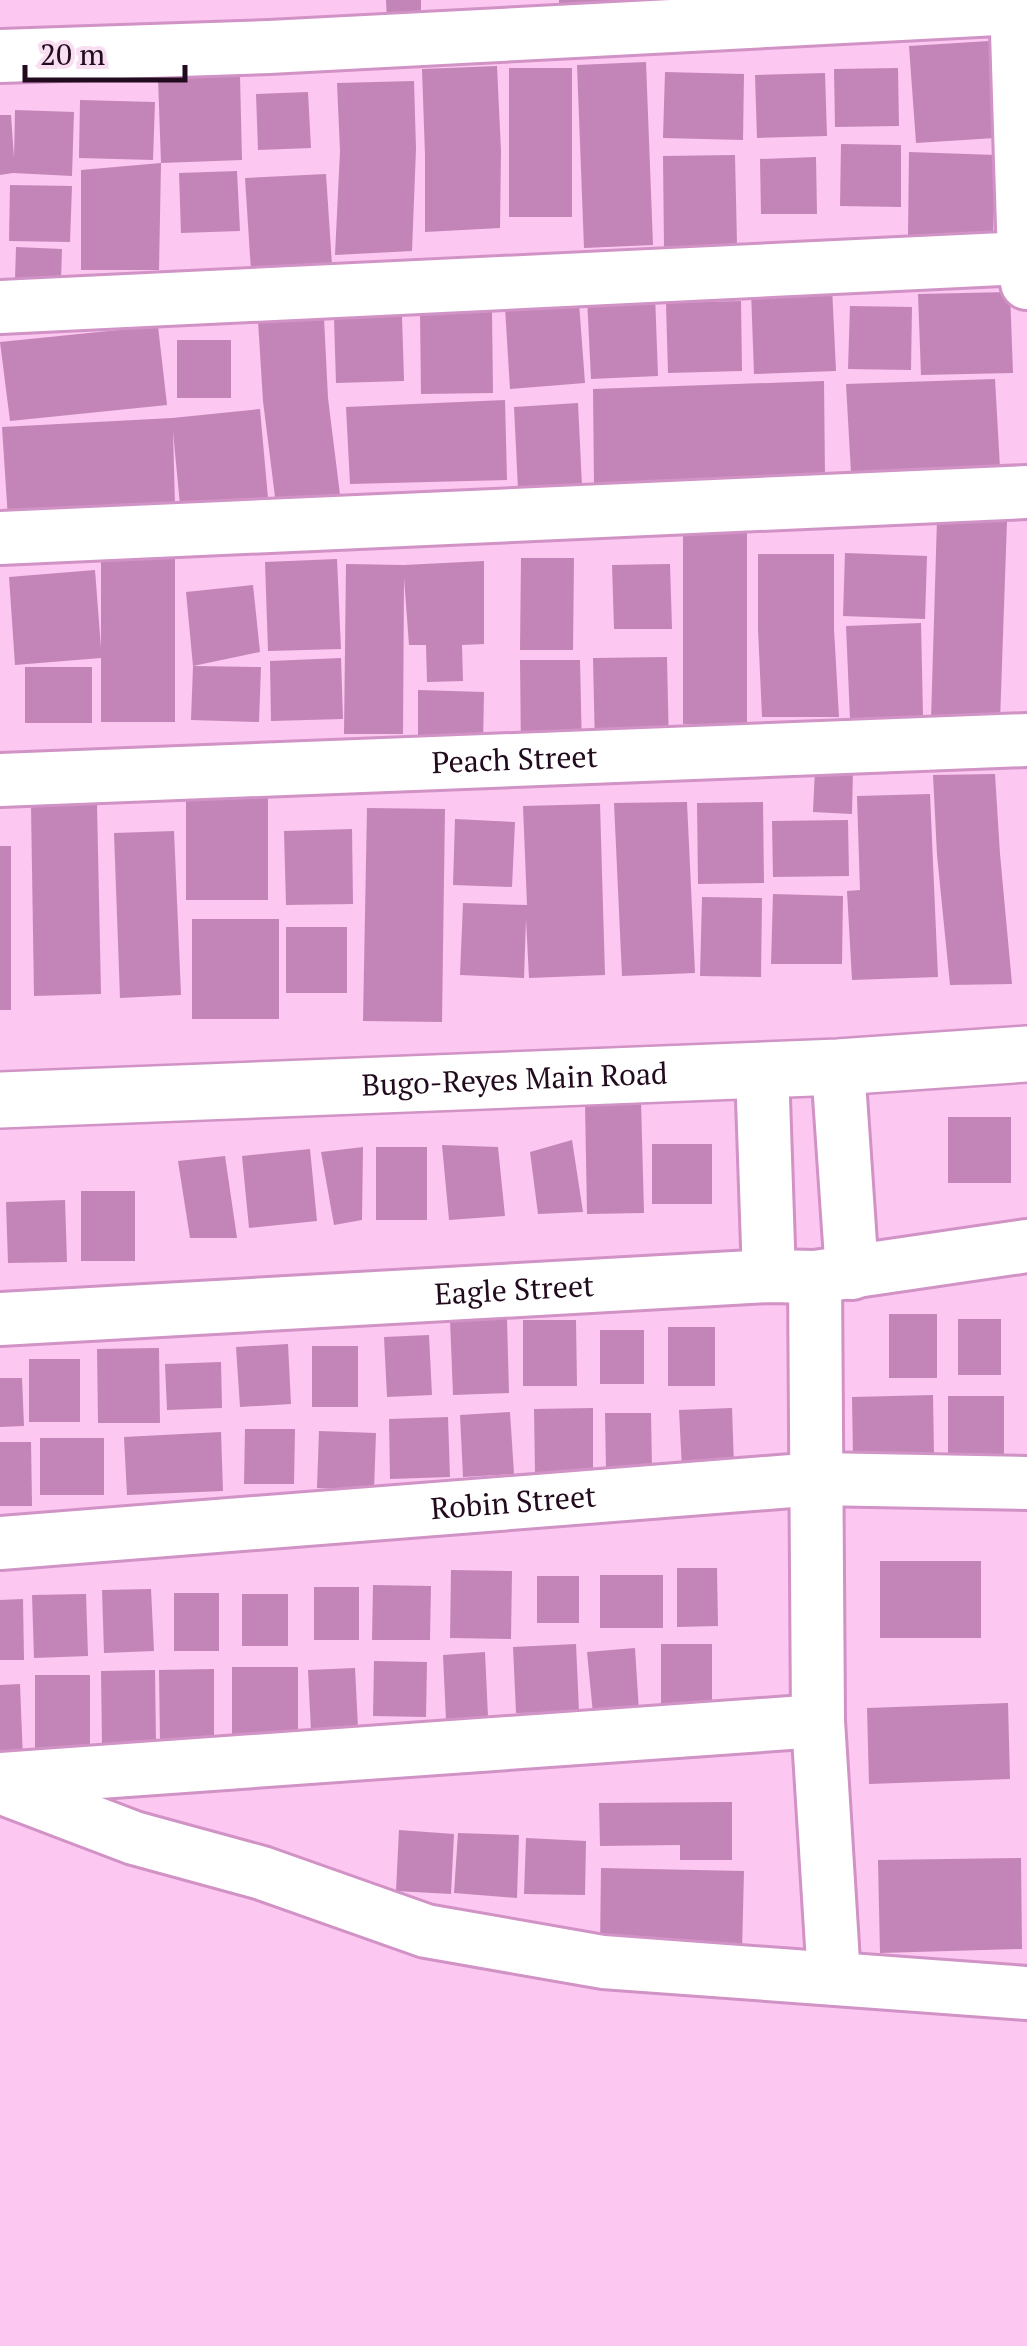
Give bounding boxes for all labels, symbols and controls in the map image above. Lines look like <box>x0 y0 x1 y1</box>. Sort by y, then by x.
scale bar <box>25 20 185 82</box>
text: 20 m <box>40 34 105 74</box>
street label: Peach Street <box>431 736 598 782</box>
street label: Bugo-Reyes Main Road <box>361 1053 668 1105</box>
street label: Eagle Street <box>433 1265 595 1314</box>
street label: Robin Street <box>429 1475 598 1528</box>

